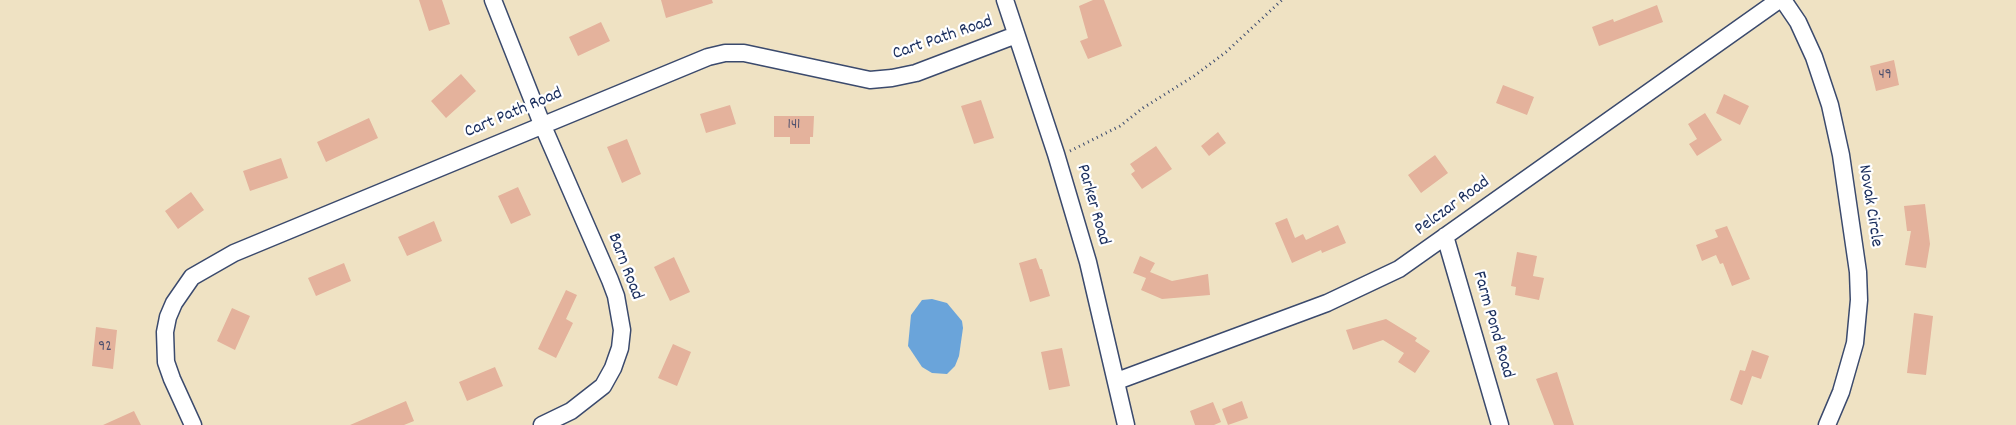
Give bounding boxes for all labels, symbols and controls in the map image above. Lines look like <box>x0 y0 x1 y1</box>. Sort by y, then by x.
street label: Cart Path Road <box>890 12 996 66</box>
house number: 49 <box>1878 67 1892 85</box>
street label: Cart Path Road <box>462 84 566 144</box>
house number: 141 <box>788 117 800 135</box>
street label: Parker Road <box>1070 162 1114 248</box>
street label: Novak Circle <box>1852 163 1886 249</box>
street label: Pelczar Road <box>1411 173 1495 241</box>
street label: Barn Road <box>601 231 647 303</box>
street label: Farm Pond Road <box>1466 269 1518 381</box>
house number: 92 <box>98 339 112 357</box>

